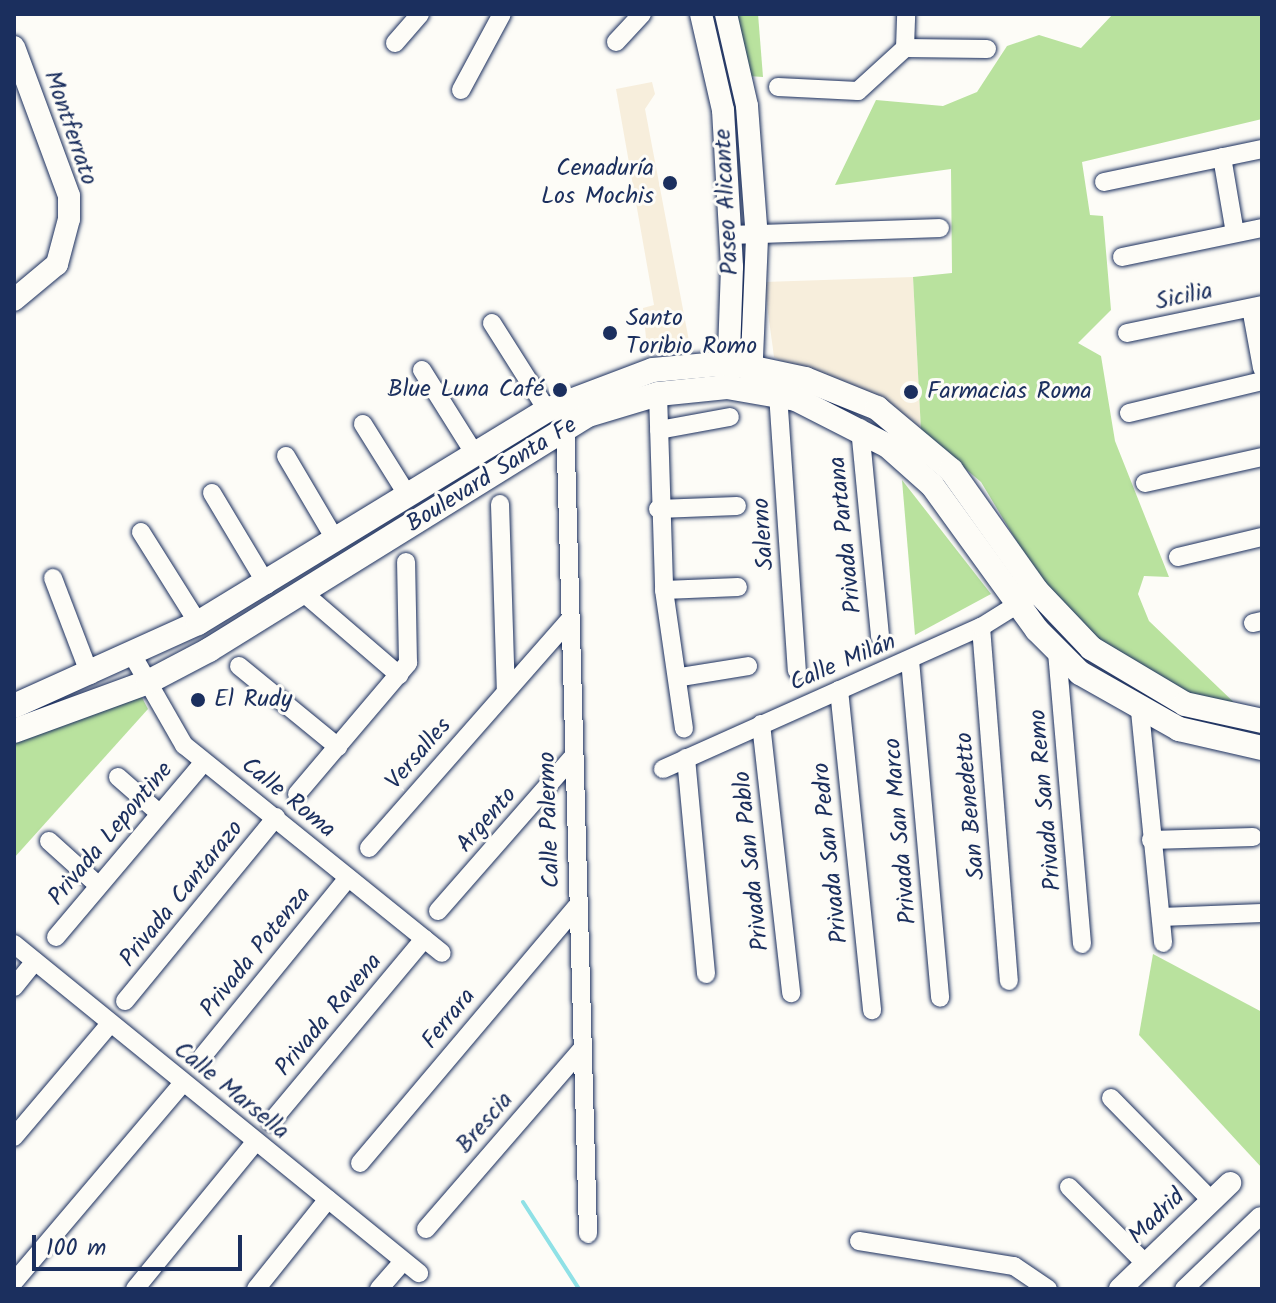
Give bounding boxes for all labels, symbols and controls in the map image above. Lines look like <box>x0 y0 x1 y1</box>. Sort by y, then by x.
street label: Montferrato <box>37 67 103 189</box>
street label: Paseo Alicante <box>709 128 745 276</box>
place label: Cenaduría Los Mochis <box>541 155 654 211</box>
marker: Cenaduría Los Mochis <box>661 174 679 192</box>
street label: Sicilia <box>1153 277 1215 317</box>
place label: Santo Toribio Romo <box>626 305 757 361</box>
marker: Santo Toribio Romo <box>601 324 619 342</box>
place label: Blue Luna Café <box>387 376 544 404</box>
place label: Farmacias Roma <box>927 378 1092 406</box>
marker: Blue Luna Café <box>551 381 569 399</box>
marker: Farmacias Roma <box>902 383 920 401</box>
street label: Boulevard Santa Fe <box>401 411 583 539</box>
street label: Privada Partana <box>823 455 869 615</box>
street label: Salerno <box>747 497 781 571</box>
street label: Calle Milán <box>786 628 900 698</box>
place label: El Rudy <box>214 686 292 714</box>
marker: El Rudy <box>189 691 207 709</box>
street label: Privada San Remo <box>1024 708 1068 892</box>
street label: Versalles <box>380 712 458 796</box>
street label: San Benedetto <box>950 731 992 881</box>
street label: Privada San Marco <box>879 737 923 925</box>
street label: Calle Roma <box>235 751 341 845</box>
street label: Calle Palermo <box>533 751 567 889</box>
street label: Privada Lepontine <box>43 756 179 912</box>
street label: Privada San Pedro <box>807 761 855 945</box>
street label: Privada San Pablo <box>728 769 776 953</box>
street label: Argento <box>451 781 523 859</box>
street label: Privada Cantarazo <box>114 815 250 973</box>
street label: Privada Potenza <box>195 881 317 1023</box>
street label: Privada Ravena <box>269 948 389 1082</box>
street label: Ferrara <box>416 983 482 1055</box>
street label: Calle Marsella <box>168 1036 294 1146</box>
street label: Brescia <box>451 1086 519 1160</box>
street label: Madrid <box>1123 1183 1191 1251</box>
scale bar <box>36 1219 246 1269</box>
text: 100 m <box>46 1229 106 1268</box>

